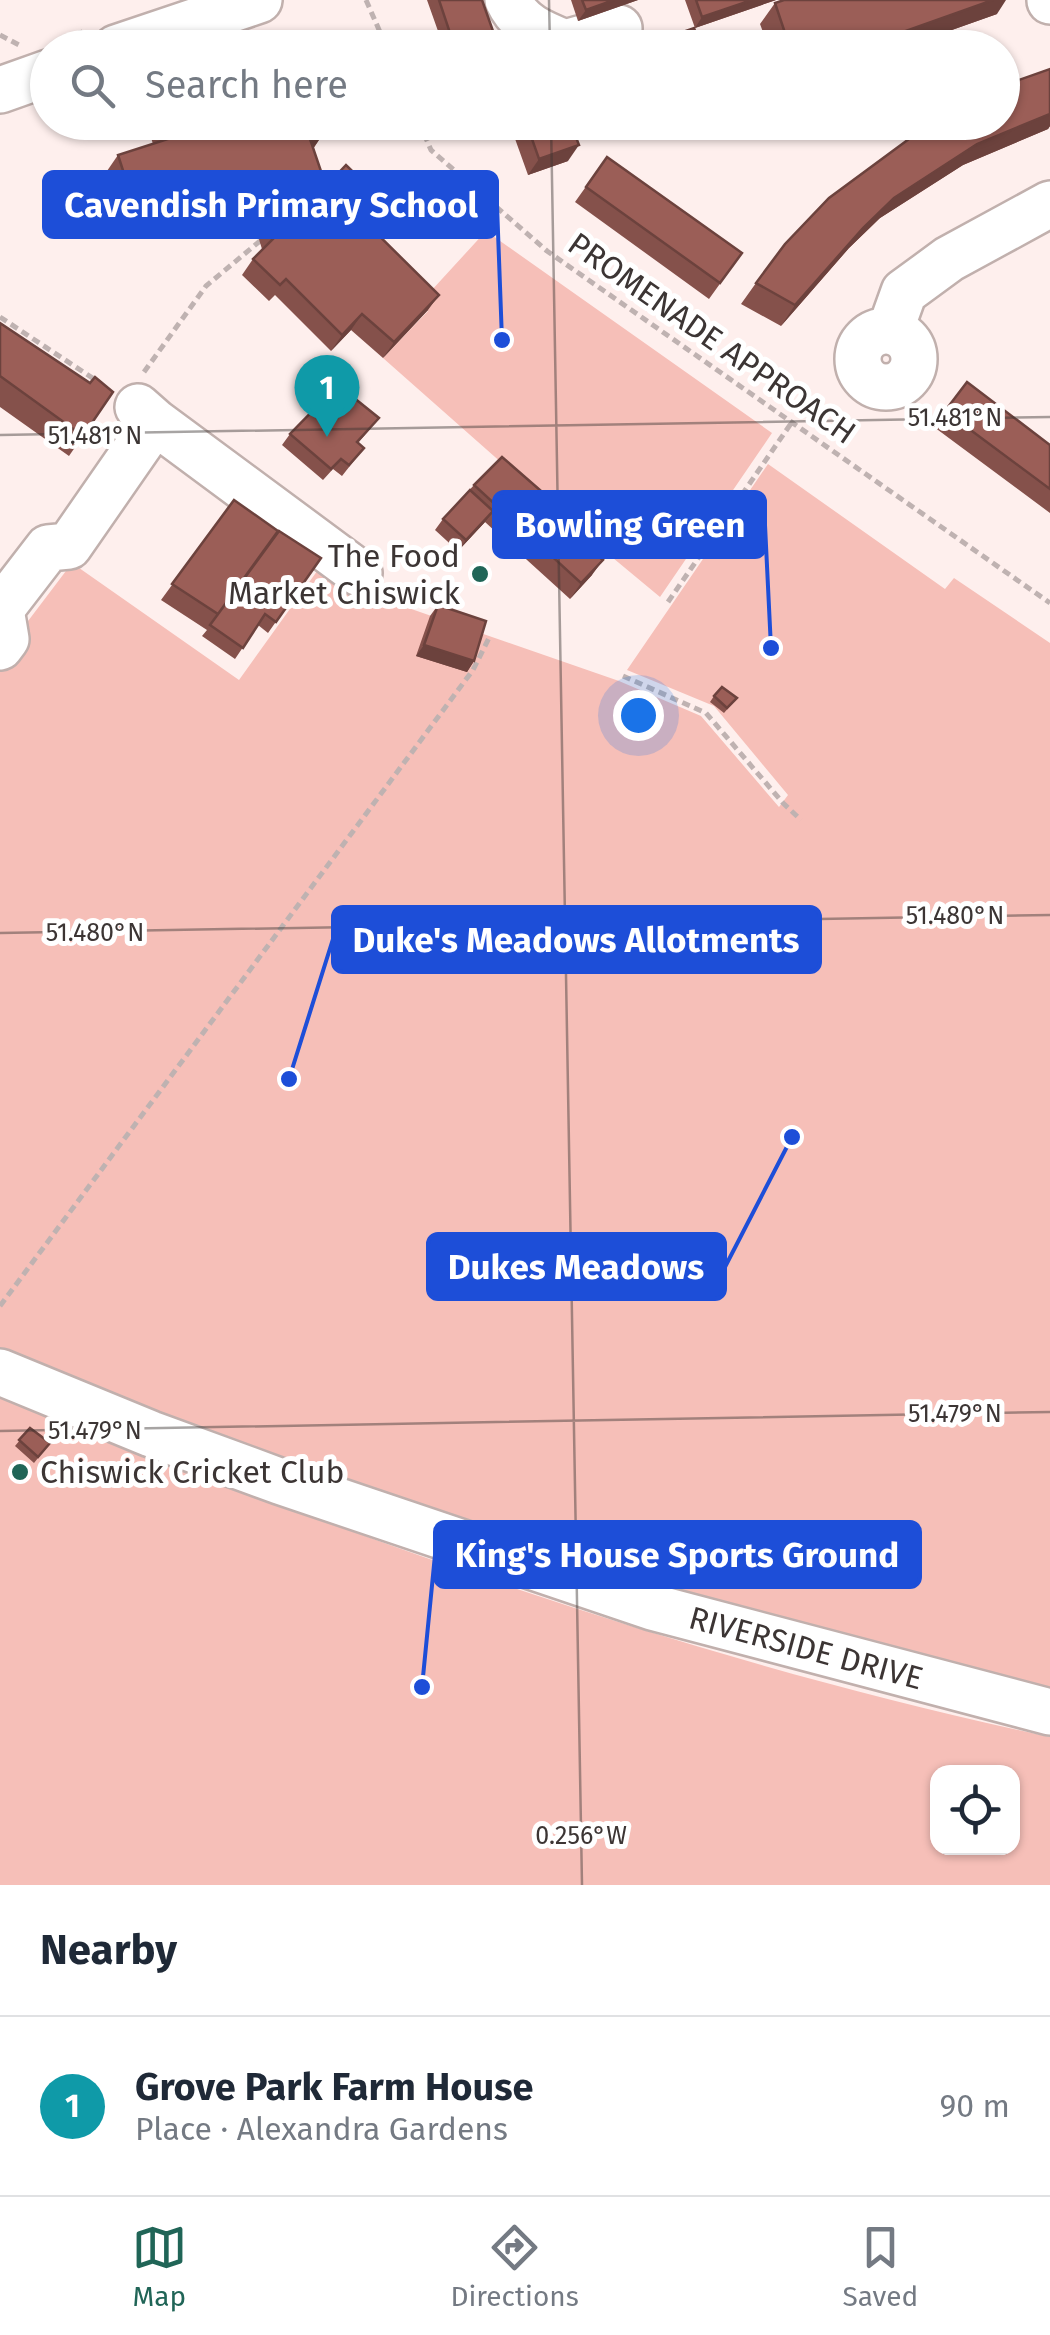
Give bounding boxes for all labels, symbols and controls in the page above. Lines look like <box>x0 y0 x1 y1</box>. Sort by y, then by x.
search box <box>30 30 1020 140</box>
icon: search <box>65 58 120 113</box>
text: Search here <box>145 62 348 108</box>
callout: Cavendish Primary School <box>44 172 497 237</box>
text: Cavendish Primary School <box>64 184 478 226</box>
street label: PROMENADE APPROACH <box>561 224 863 452</box>
pin: 1 <box>294 354 360 437</box>
text: 51.481°N <box>908 403 1002 433</box>
text: 51.481°N <box>48 421 142 451</box>
callout: Bowling Green <box>494 492 765 557</box>
text: Bowling Green <box>515 504 745 546</box>
place label: The Food Market Chiswick <box>228 537 461 612</box>
marker: The Food Market Chiswick <box>469 563 491 585</box>
your location <box>613 690 664 741</box>
text: 51.480°N <box>906 901 1004 931</box>
callout: Duke's Meadows Allotments <box>333 907 820 972</box>
text: 51.480°N <box>46 918 144 948</box>
text: Duke's Meadows Allotments <box>352 919 800 961</box>
callout: Dukes Meadows <box>428 1234 725 1299</box>
text: Dukes Meadows <box>448 1246 704 1288</box>
text: 51.479°N <box>908 1399 1002 1429</box>
text: 51.479°N <box>48 1416 142 1446</box>
place label: Chiswick Cricket Club <box>40 1453 345 1491</box>
marker: Chiswick Cricket Club <box>9 1461 31 1483</box>
callout: King's House Sports Ground <box>435 1522 920 1587</box>
text: King's House Sports Ground <box>455 1534 899 1576</box>
street label: RIVERSIDE DRIVE <box>685 1599 927 1697</box>
map controls <box>930 1765 1020 1855</box>
button: locate <box>930 1765 1020 1855</box>
text: 0.256°W <box>535 1821 627 1851</box>
text: Nearby <box>40 1925 177 1975</box>
text: Grove Park Farm House <box>135 2064 534 2110</box>
text: 1 <box>65 2087 80 2125</box>
text: 90 m <box>939 2087 1010 2125</box>
text: Place · Alexandra Gardens <box>135 2110 508 2148</box>
tab: Map <box>132 2220 187 2313</box>
tab: Directions <box>450 2220 579 2313</box>
tab: Saved <box>842 2220 918 2313</box>

